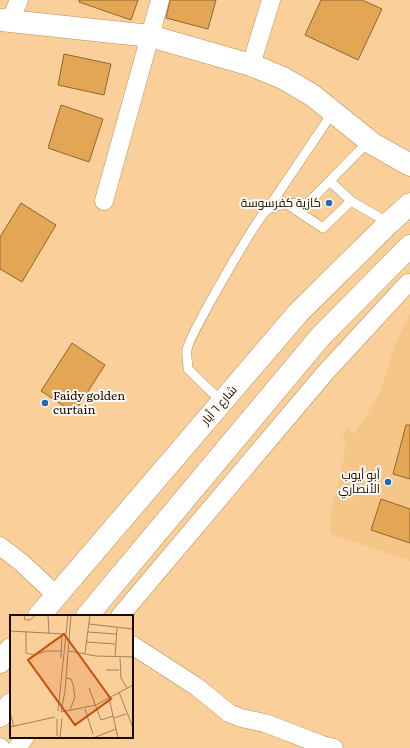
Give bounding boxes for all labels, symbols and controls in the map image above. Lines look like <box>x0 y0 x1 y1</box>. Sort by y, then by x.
place label: كازية كفرسوسة <box>241 193 321 211</box>
marker: كازية كفرسوسة <box>324 198 334 208</box>
street label: شارع ٦ أيار <box>195 381 240 429</box>
place label: Faidy golden curtain <box>53 386 125 418</box>
marker: Faidy golden curtain <box>40 398 50 408</box>
place label: أبو أيوب الأنصاري <box>338 465 380 499</box>
marker: أبو أيوب الأنصاري <box>383 477 393 487</box>
inset map <box>10 615 133 738</box>

